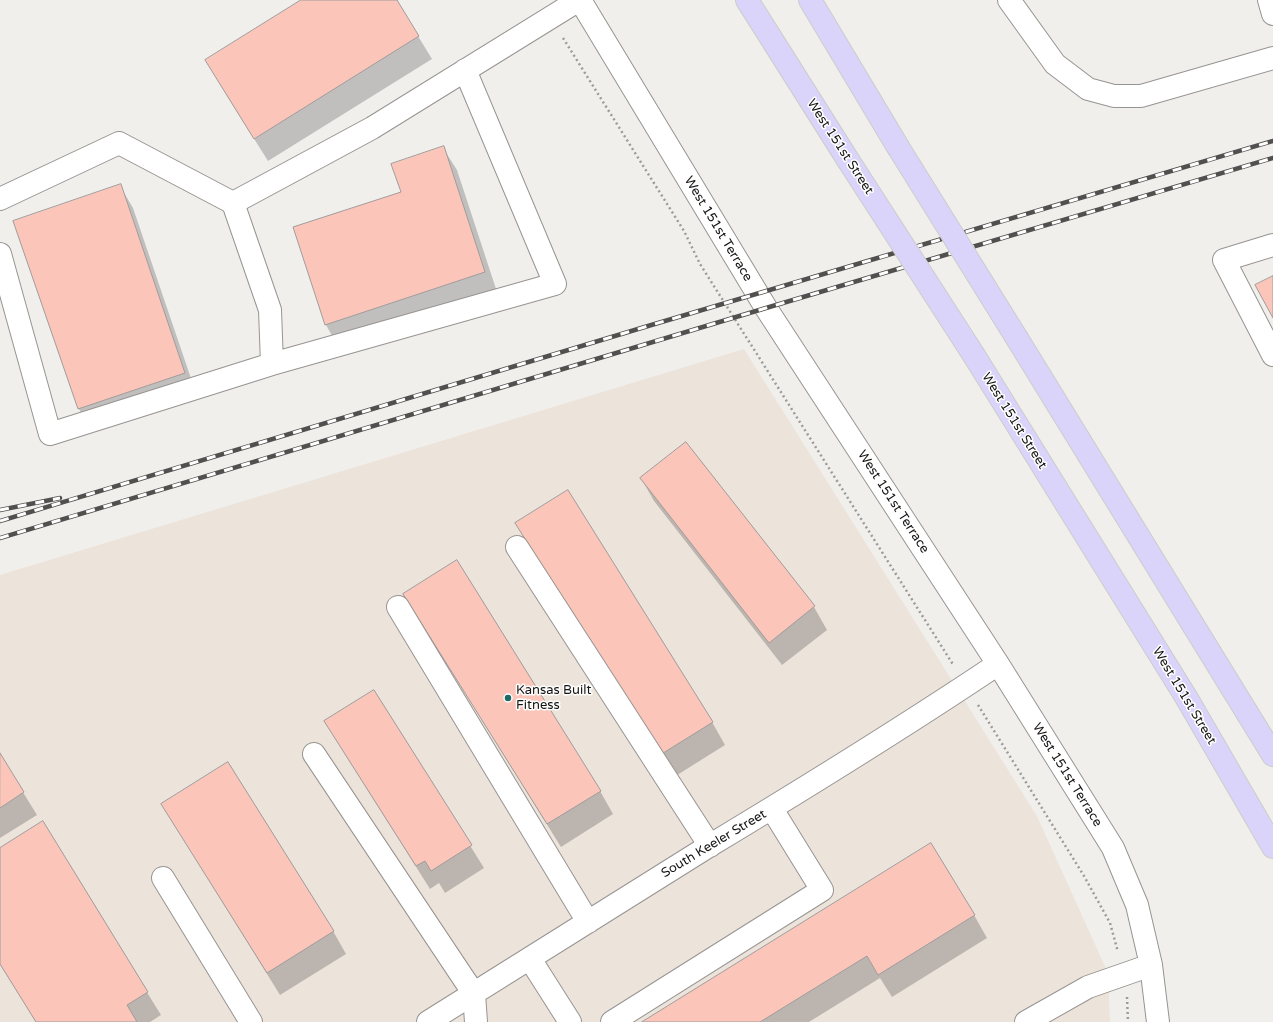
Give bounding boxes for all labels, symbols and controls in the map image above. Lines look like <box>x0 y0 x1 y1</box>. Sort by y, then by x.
street label: West 151st Street <box>803 96 877 198</box>
street label: West 151st Terrace <box>681 174 755 284</box>
street label: West 151st Street <box>978 370 1050 472</box>
street label: West 151st Terrace <box>854 448 932 556</box>
street label: West 151st Street <box>1149 645 1219 747</box>
place label: Kansas Built Fitness <box>516 683 591 714</box>
marker: Kansas Built Fitness <box>503 693 513 703</box>
street label: West 151st Terrace <box>1029 720 1105 830</box>
street label: South Keeler Street <box>659 807 769 881</box>

